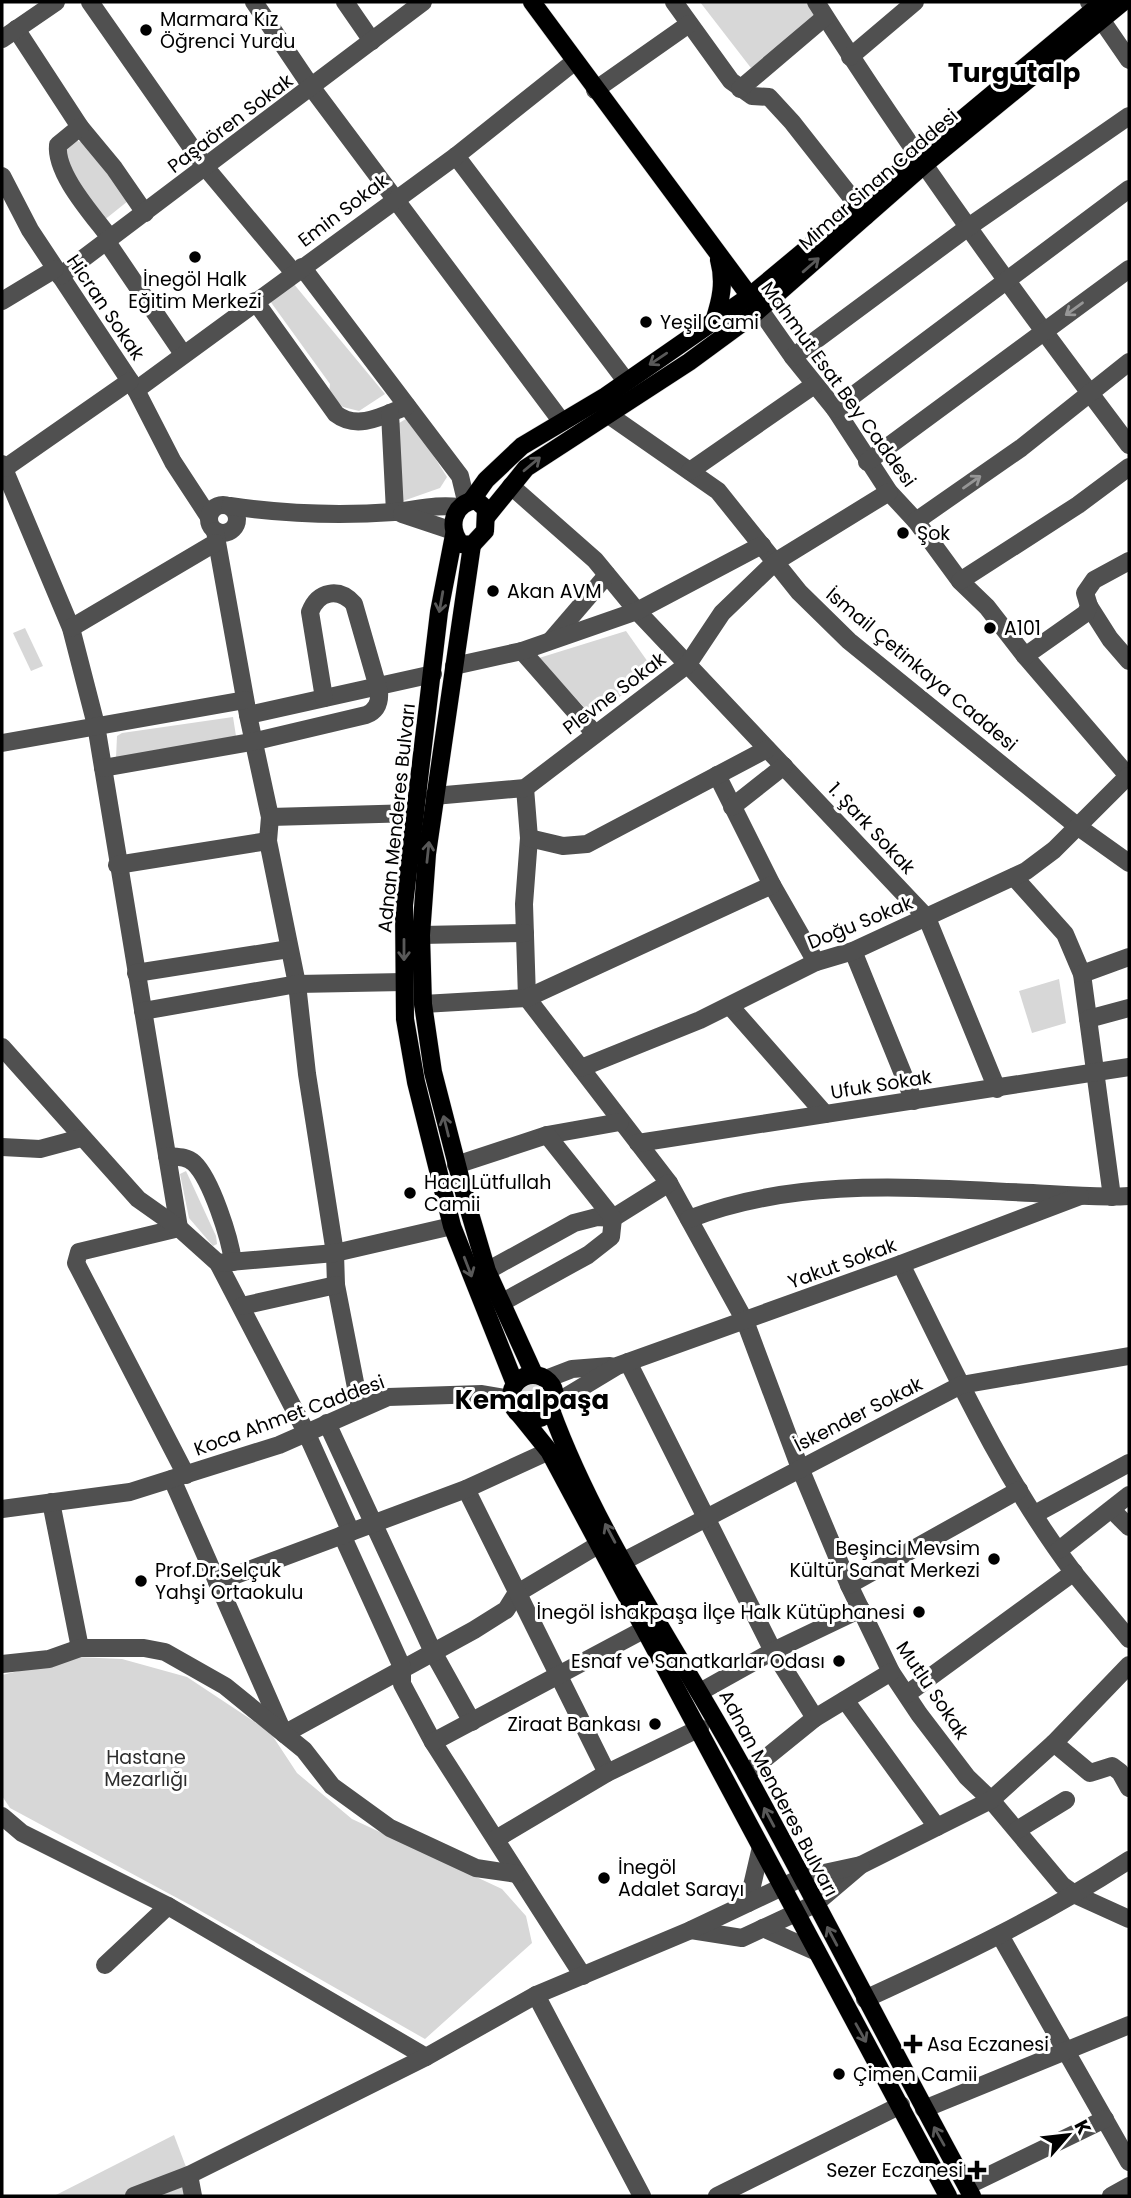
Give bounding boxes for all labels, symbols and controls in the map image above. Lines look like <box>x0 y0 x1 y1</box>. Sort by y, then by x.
place label: Marmara Kız Öğrenci Yurdu <box>160 6 295 55</box>
marker: Marmara Kız Öğrenci Yurdu <box>138 22 154 38</box>
district label: Turgutalp <box>948 55 1080 91</box>
street label: Paşaören Sokak <box>162 67 299 180</box>
street label: Mimar Sinan Caddesi <box>793 103 964 256</box>
street label: Emin Sokak <box>292 167 394 253</box>
street label: Hicran Sokak <box>60 249 151 366</box>
marker: İnegöl Halk Eğitim Merkezi <box>187 249 203 265</box>
one-way arrow <box>802 257 820 273</box>
place label: İnegöl Halk Eğitim Merkezi <box>128 266 262 315</box>
street label: Mahmut Esat Bey Caddesi <box>755 276 923 493</box>
one-way arrow <box>1065 301 1084 316</box>
place label: Yeşil Cami <box>660 309 759 336</box>
marker: Yeşil Cami <box>638 314 654 330</box>
one-way arrow <box>648 352 668 366</box>
one-way arrow <box>522 457 540 472</box>
one-way arrow <box>962 475 981 489</box>
place label: Şok <box>917 520 950 547</box>
marker: Şok <box>895 525 911 541</box>
place label: Akan AVM <box>507 578 602 605</box>
street label: İsmail Çetinkaya Caddesi <box>820 581 1023 758</box>
marker: Akan AVM <box>485 583 501 599</box>
one-way arrow <box>434 590 447 613</box>
place label: A101 <box>1004 615 1041 642</box>
marker: A101 <box>982 620 998 636</box>
street label: Plevne Sokak <box>557 646 672 741</box>
street label: Adnan Menderes Bulvarı <box>371 702 422 934</box>
street label: 1. Şark Sokak <box>822 776 921 880</box>
one-way arrow <box>421 841 434 864</box>
street label: Doğu Sokak <box>803 889 917 956</box>
one-way arrow <box>397 938 411 961</box>
street label: Ufuk Sokak <box>829 1063 934 1106</box>
one-way arrow <box>439 1115 452 1137</box>
place label: Hacı Lütfullah Camii <box>424 1169 551 1218</box>
marker: Hacı Lütfullah Camii <box>402 1185 418 1201</box>
street label: Yakut Sokak <box>784 1231 900 1296</box>
one-way arrow <box>463 1255 476 1277</box>
street label: Koca Ahmet Caddesi <box>190 1368 388 1463</box>
street label: İskender Sokak <box>789 1370 927 1458</box>
district label: Kemalpaşa <box>455 1382 609 1418</box>
one-way arrow <box>602 1524 616 1544</box>
place label: Beşinci Mevsim Kültür Sanat Merkezi <box>789 1535 980 1584</box>
marker: Beşinci Mevsim Kültür Sanat Merkezi <box>986 1551 1002 1567</box>
place label: Prof.Dr.Selçuk Yahşi Ortaokulu <box>155 1557 304 1606</box>
marker: Prof.Dr.Selçuk Yahşi Ortaokulu <box>133 1573 149 1589</box>
place label: İnegöl İshakpaşa İlçe Halk Kütüphanesi <box>536 1599 905 1626</box>
marker: İnegöl İshakpaşa İlçe Halk Kütüphanesi <box>911 1604 927 1620</box>
street label: Mutlu Sokak <box>890 1636 976 1745</box>
place label: Esnaf ve Sanatkarlar Odası <box>571 1648 825 1675</box>
marker: Esnaf ve Sanatkarlar Odası <box>831 1653 847 1669</box>
street label: Adnan Menderes Bulvarı <box>713 1685 845 1901</box>
place label: Ziraat Bankası <box>507 1711 641 1738</box>
marker: Ziraat Bankası <box>647 1716 663 1732</box>
park label: Hastane Mezarlığı <box>104 1744 188 1793</box>
one-way arrow <box>762 1807 775 1828</box>
place label: İnegöl Adalet Sarayı <box>618 1854 744 1903</box>
marker: İnegöl Adalet Sarayı <box>596 1870 612 1886</box>
one-way arrow <box>825 1926 838 1947</box>
one-way arrow <box>855 2023 869 2043</box>
place label: Asa Eczanesi <box>927 2031 1049 2058</box>
marker: Asa Eczanesi <box>905 2036 921 2052</box>
place label: Çimen Camii <box>853 2061 977 2088</box>
marker: Çimen Camii <box>831 2066 847 2082</box>
north arrow <box>1033 2100 1103 2170</box>
text: K <box>1068 2115 1098 2139</box>
one-way arrow <box>932 2127 946 2147</box>
place label: Sezer Eczanesi <box>826 2157 963 2184</box>
marker: Sezer Eczanesi <box>969 2162 985 2178</box>

